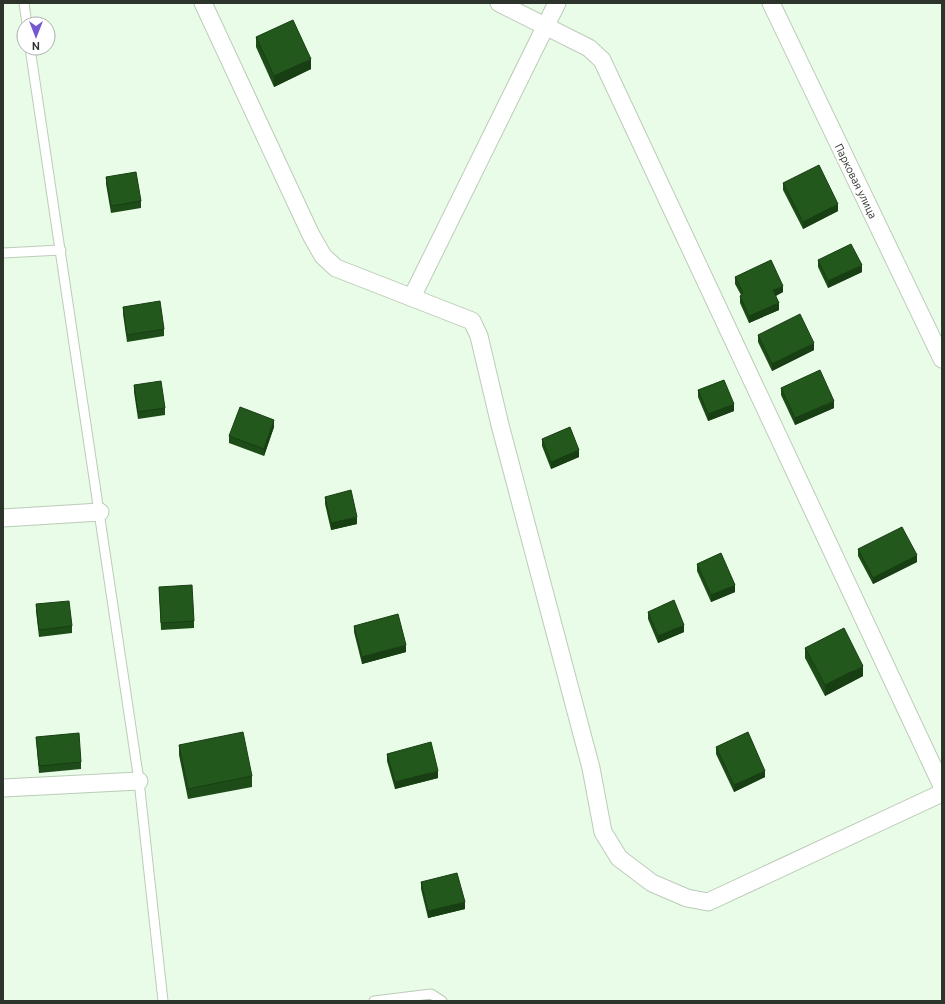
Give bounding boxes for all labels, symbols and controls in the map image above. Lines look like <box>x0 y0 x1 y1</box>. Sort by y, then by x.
north arrow <box>16 16 56 56</box>
text: N <box>32 40 40 52</box>
street label: Парковая улица <box>833 142 879 220</box>

